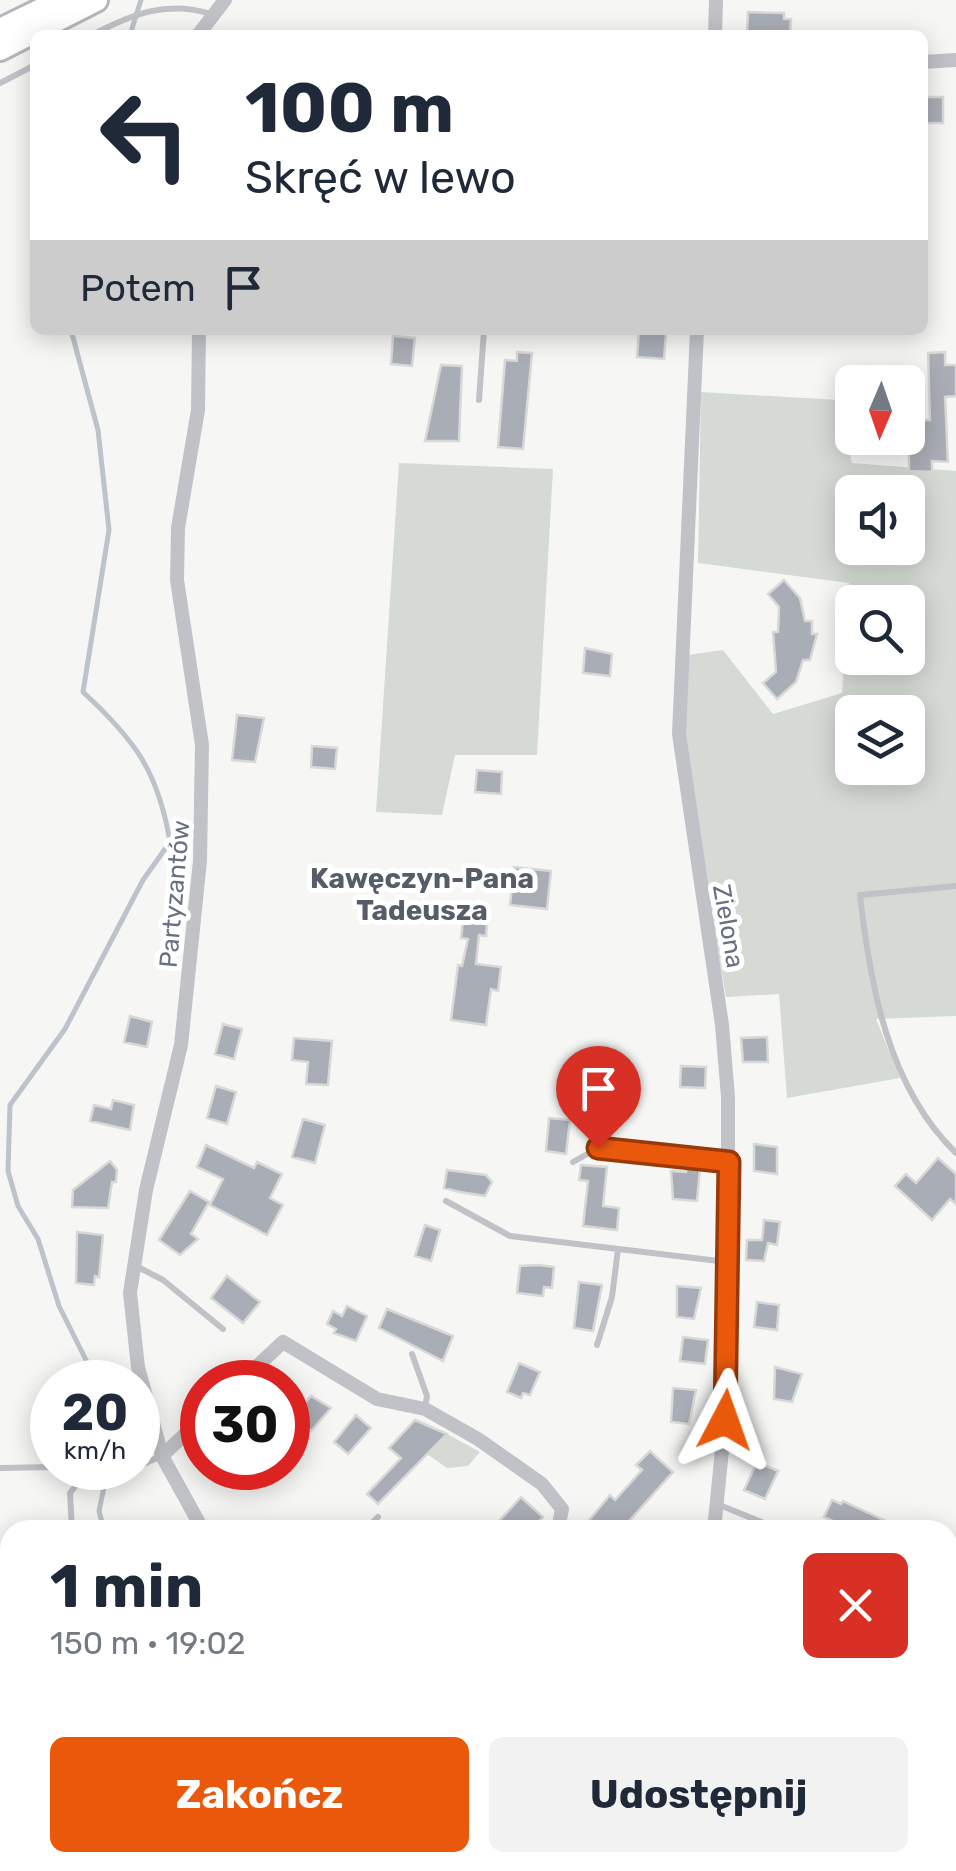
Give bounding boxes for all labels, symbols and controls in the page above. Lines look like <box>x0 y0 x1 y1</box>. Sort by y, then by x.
text: 100 m <box>245 67 454 150</box>
icon: left <box>80 70 210 200</box>
text: Skręć w lewo <box>245 151 516 204</box>
icon: arrive <box>216 260 271 315</box>
text: Potem <box>80 265 196 311</box>
north arrow <box>835 365 925 455</box>
map controls <box>835 365 925 785</box>
button: sound <box>835 475 925 565</box>
button: search <box>835 585 925 675</box>
button: layers <box>835 695 925 785</box>
street label: Partyzantów <box>154 819 195 969</box>
district label: Kawęczyn-Pana Tadeusza <box>310 862 534 927</box>
street label: Zielona <box>707 882 750 970</box>
pin <box>556 1046 641 1149</box>
icon: arrive <box>571 1061 626 1116</box>
speed limit sign: 30 <box>180 1360 310 1490</box>
position arrow <box>673 1368 777 1472</box>
text: 20 <box>62 1383 128 1443</box>
text: km/h <box>64 1436 126 1465</box>
text: 1 min <box>50 1551 203 1622</box>
button: close <box>803 1553 908 1658</box>
text: 150 m · 19:02 <box>50 1624 246 1662</box>
button: Zakończ <box>50 1737 469 1852</box>
button: Udostępnij <box>489 1737 908 1852</box>

